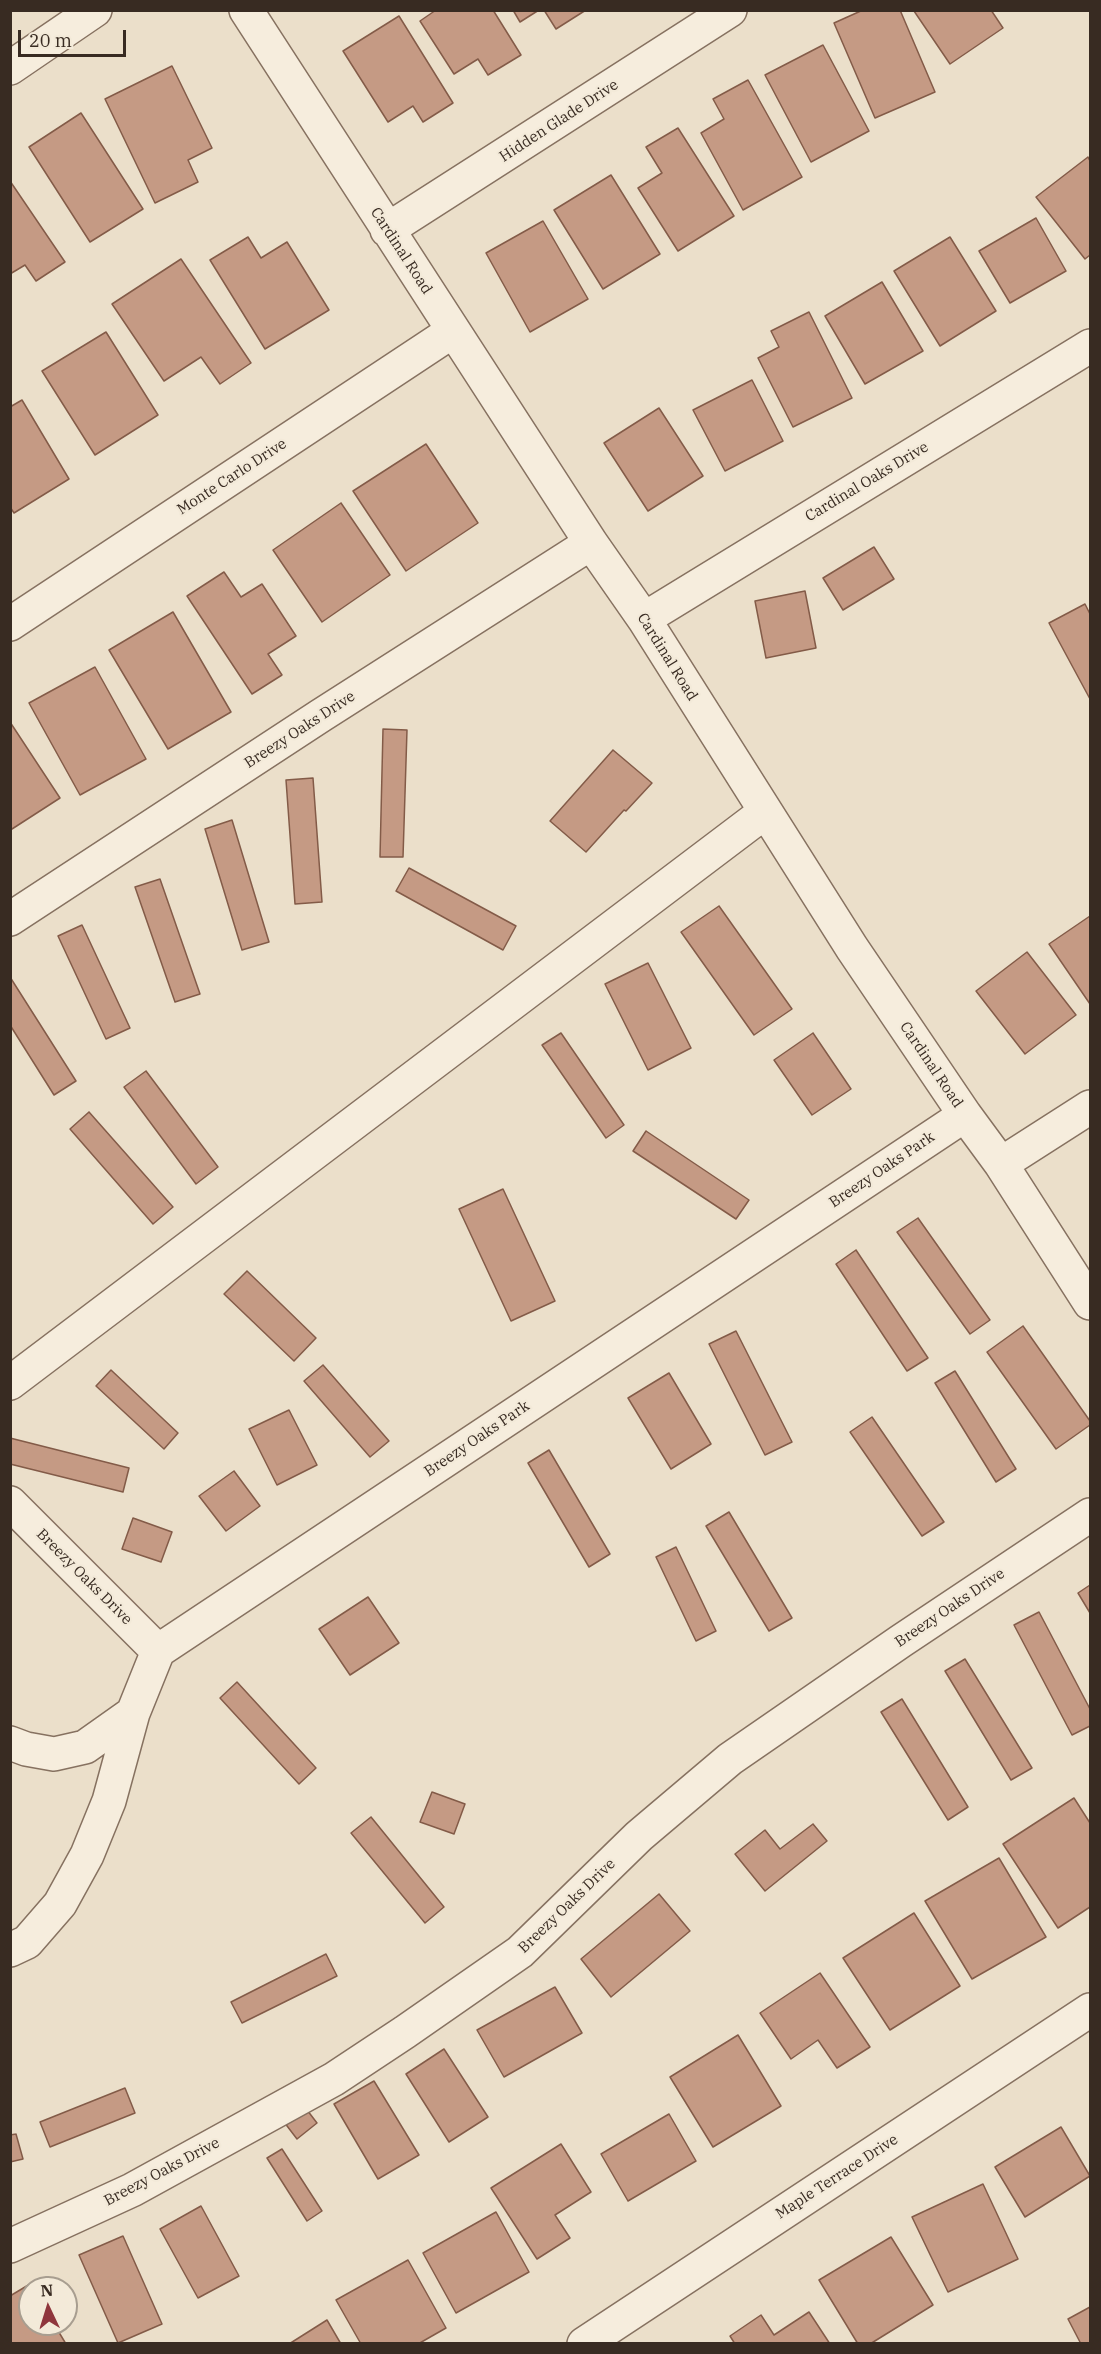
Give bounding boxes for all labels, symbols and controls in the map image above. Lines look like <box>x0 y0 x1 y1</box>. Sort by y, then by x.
scale bar <box>21 18 129 56</box>
text: 20 m <box>29 29 72 52</box>
street label: Hidden Glade Drive <box>496 76 622 166</box>
street label: Cardinal Road <box>366 204 436 298</box>
street label: Monte Carlo Drive <box>174 435 290 519</box>
street label: Cardinal Oaks Drive <box>802 438 932 526</box>
street label: Cardinal Road <box>633 610 701 704</box>
street label: Breezy Oaks Drive <box>241 688 359 772</box>
street label: Cardinal Road <box>896 1019 966 1111</box>
street label: Breezy Oaks Park <box>826 1128 938 1212</box>
street label: Breezy Oaks Park <box>421 1397 533 1481</box>
street label: Breezy Oaks Drive <box>32 1525 136 1629</box>
street label: Breezy Oaks Drive <box>892 1565 1008 1651</box>
street label: Breezy Oaks Drive <box>515 1855 619 1957</box>
street label: Maple Terrace Drive <box>773 2131 901 2223</box>
street label: Breezy Oaks Drive <box>101 2134 223 2210</box>
north arrow <box>18 2276 78 2336</box>
text: N <box>40 2280 54 2300</box>

